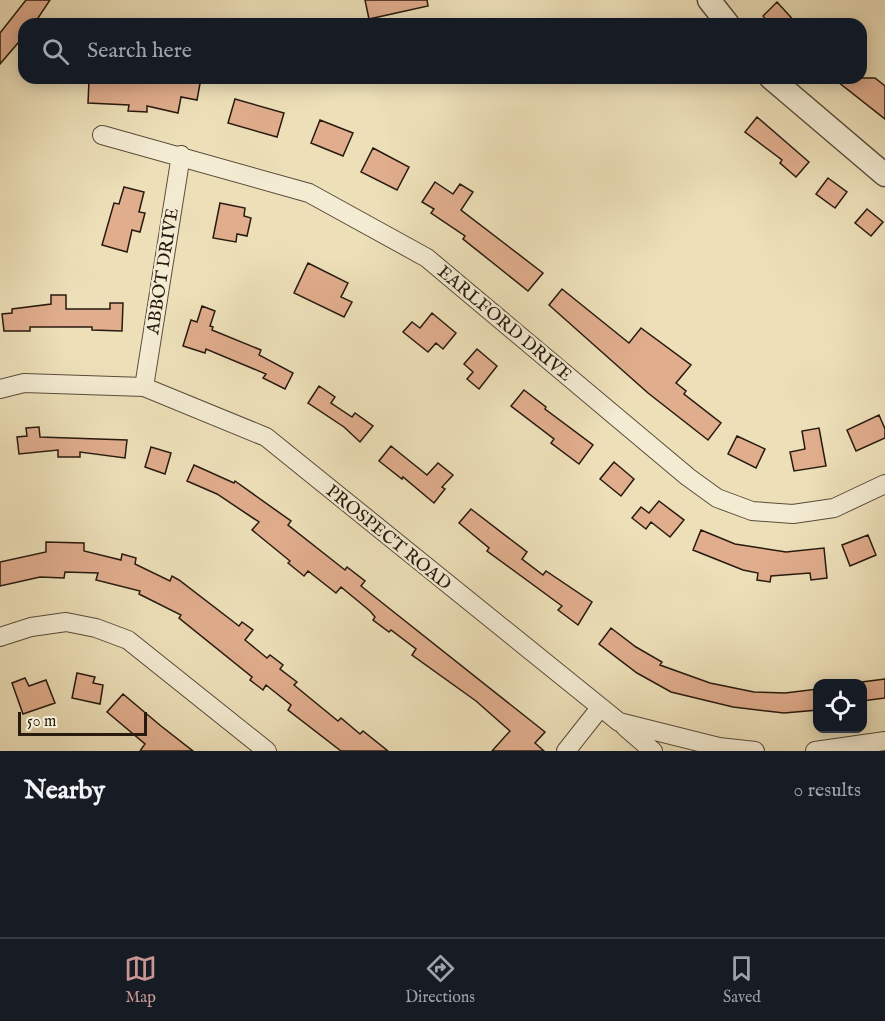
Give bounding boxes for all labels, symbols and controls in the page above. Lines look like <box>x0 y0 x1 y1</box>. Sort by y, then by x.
search box <box>18 18 867 84</box>
icon: search <box>39 35 72 68</box>
text: Search here <box>87 37 192 65</box>
street label: ABBOT DRIVE <box>142 206 185 337</box>
street label: EARLFORD DRIVE <box>432 261 576 387</box>
street label: PROSPECT ROAD <box>321 480 456 596</box>
map controls <box>813 679 867 733</box>
button: locate <box>813 679 867 733</box>
scale bar <box>18 709 147 736</box>
text: 50 m <box>27 712 56 732</box>
text: Nearby <box>24 774 105 807</box>
text: 0 results <box>794 778 861 803</box>
tab: Map <box>124 952 157 1008</box>
tab: Directions <box>405 952 475 1008</box>
tab: Saved <box>723 952 761 1008</box>

